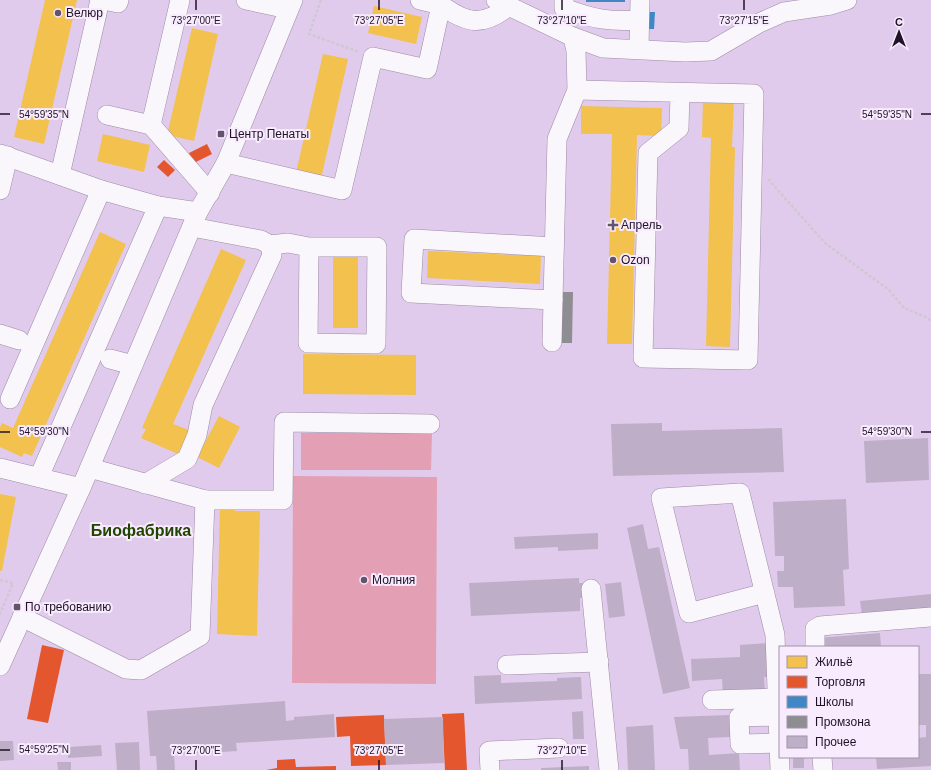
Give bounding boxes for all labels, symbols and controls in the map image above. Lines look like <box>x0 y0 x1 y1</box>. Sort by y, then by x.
place label: Велюр <box>66 6 103 20</box>
marker: Велюр <box>53 8 63 18</box>
north arrow <box>879 12 919 52</box>
text: 73°27'00"E <box>171 15 221 26</box>
text: 73°27'05"E <box>354 15 404 26</box>
text: 73°27'10"E <box>537 15 587 26</box>
text: 73°27'15"E <box>719 15 769 26</box>
text: С <box>895 16 903 28</box>
text: 54°59'35"N <box>19 109 69 120</box>
text: 54°59'35"N <box>862 109 912 120</box>
place label: Центр Пенаты <box>229 127 309 141</box>
marker: Центр Пенаты <box>216 129 226 139</box>
place label: Апрель <box>621 218 662 232</box>
marker: Апрель <box>608 220 618 230</box>
place label: Ozon <box>621 253 650 267</box>
marker: Ozon <box>608 255 618 265</box>
text: 54°59'30"N <box>19 426 69 437</box>
text: 54°59'30"N <box>862 426 912 437</box>
district label: Биофабрика <box>91 522 191 539</box>
place label: Молния <box>372 573 415 587</box>
marker: Молния <box>359 575 369 585</box>
place label: По требованию <box>25 600 111 614</box>
marker: По требованию <box>12 602 22 612</box>
legend <box>779 646 919 758</box>
text: Жильё <box>815 655 853 669</box>
text: Торговля <box>815 675 865 689</box>
text: Школы <box>815 695 853 709</box>
text: Промзона <box>815 715 871 729</box>
text: Прочее <box>815 735 857 749</box>
text: 54°59'25"N <box>19 744 69 755</box>
text: 73°27'00"E <box>171 745 221 756</box>
text: 73°27'05"E <box>354 745 404 756</box>
text: 73°27'10"E <box>537 745 587 756</box>

